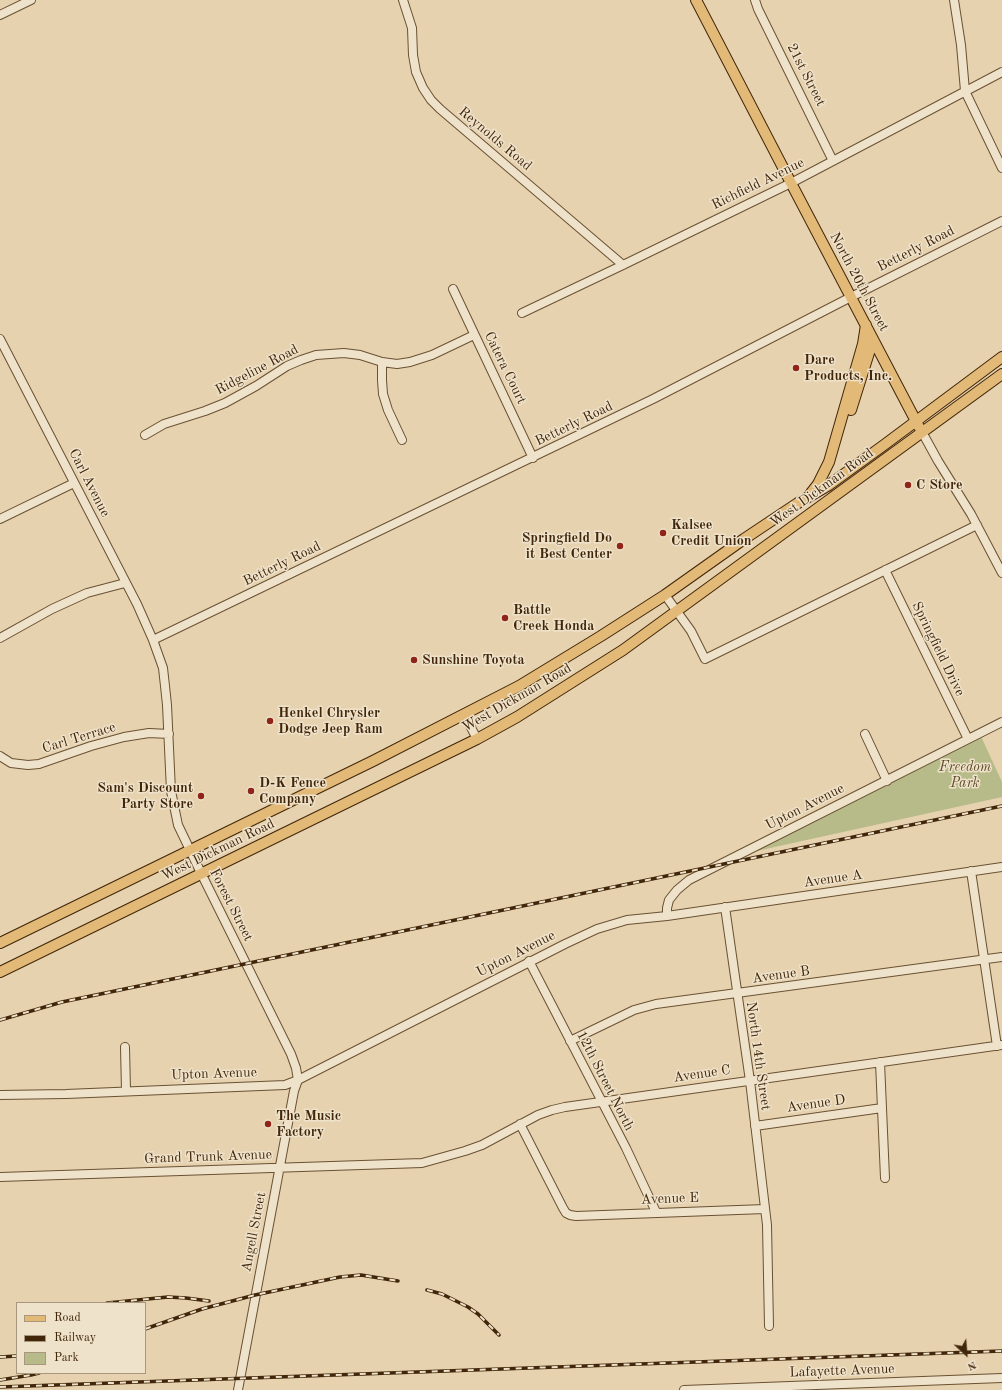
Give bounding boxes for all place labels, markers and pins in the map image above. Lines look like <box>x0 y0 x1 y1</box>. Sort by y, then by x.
place label: Dare Products, Inc. <box>804 352 892 384</box>
marker: Dare Products, Inc. <box>791 363 801 373</box>
place label: C Store <box>916 477 963 493</box>
marker: C Store <box>903 480 913 490</box>
place label: Kalsee Credit Union <box>671 517 751 550</box>
marker: Kalsee Credit Union <box>658 528 668 538</box>
place label: Springfield Do it Best Center <box>522 530 612 562</box>
marker: Springfield Do it Best Center <box>615 541 625 551</box>
place label: Battle Creek Honda <box>513 602 594 634</box>
marker: Battle Creek Honda <box>500 613 510 623</box>
place label: Sunshine Toyota <box>422 652 525 668</box>
marker: Sunshine Toyota <box>409 655 419 665</box>
place label: Henkel Chrysler Dodge Jeep Ram <box>278 705 383 738</box>
marker: Henkel Chrysler Dodge Jeep Ram <box>265 716 275 726</box>
place label: D-K Fence Company <box>259 775 326 808</box>
place label: Sam's Discount Party Store <box>97 780 193 812</box>
marker: D-K Fence Company <box>246 786 256 796</box>
marker: Sam's Discount Party Store <box>196 791 206 801</box>
place label: The Music Factory <box>276 1108 341 1140</box>
marker: The Music Factory <box>263 1119 273 1129</box>

